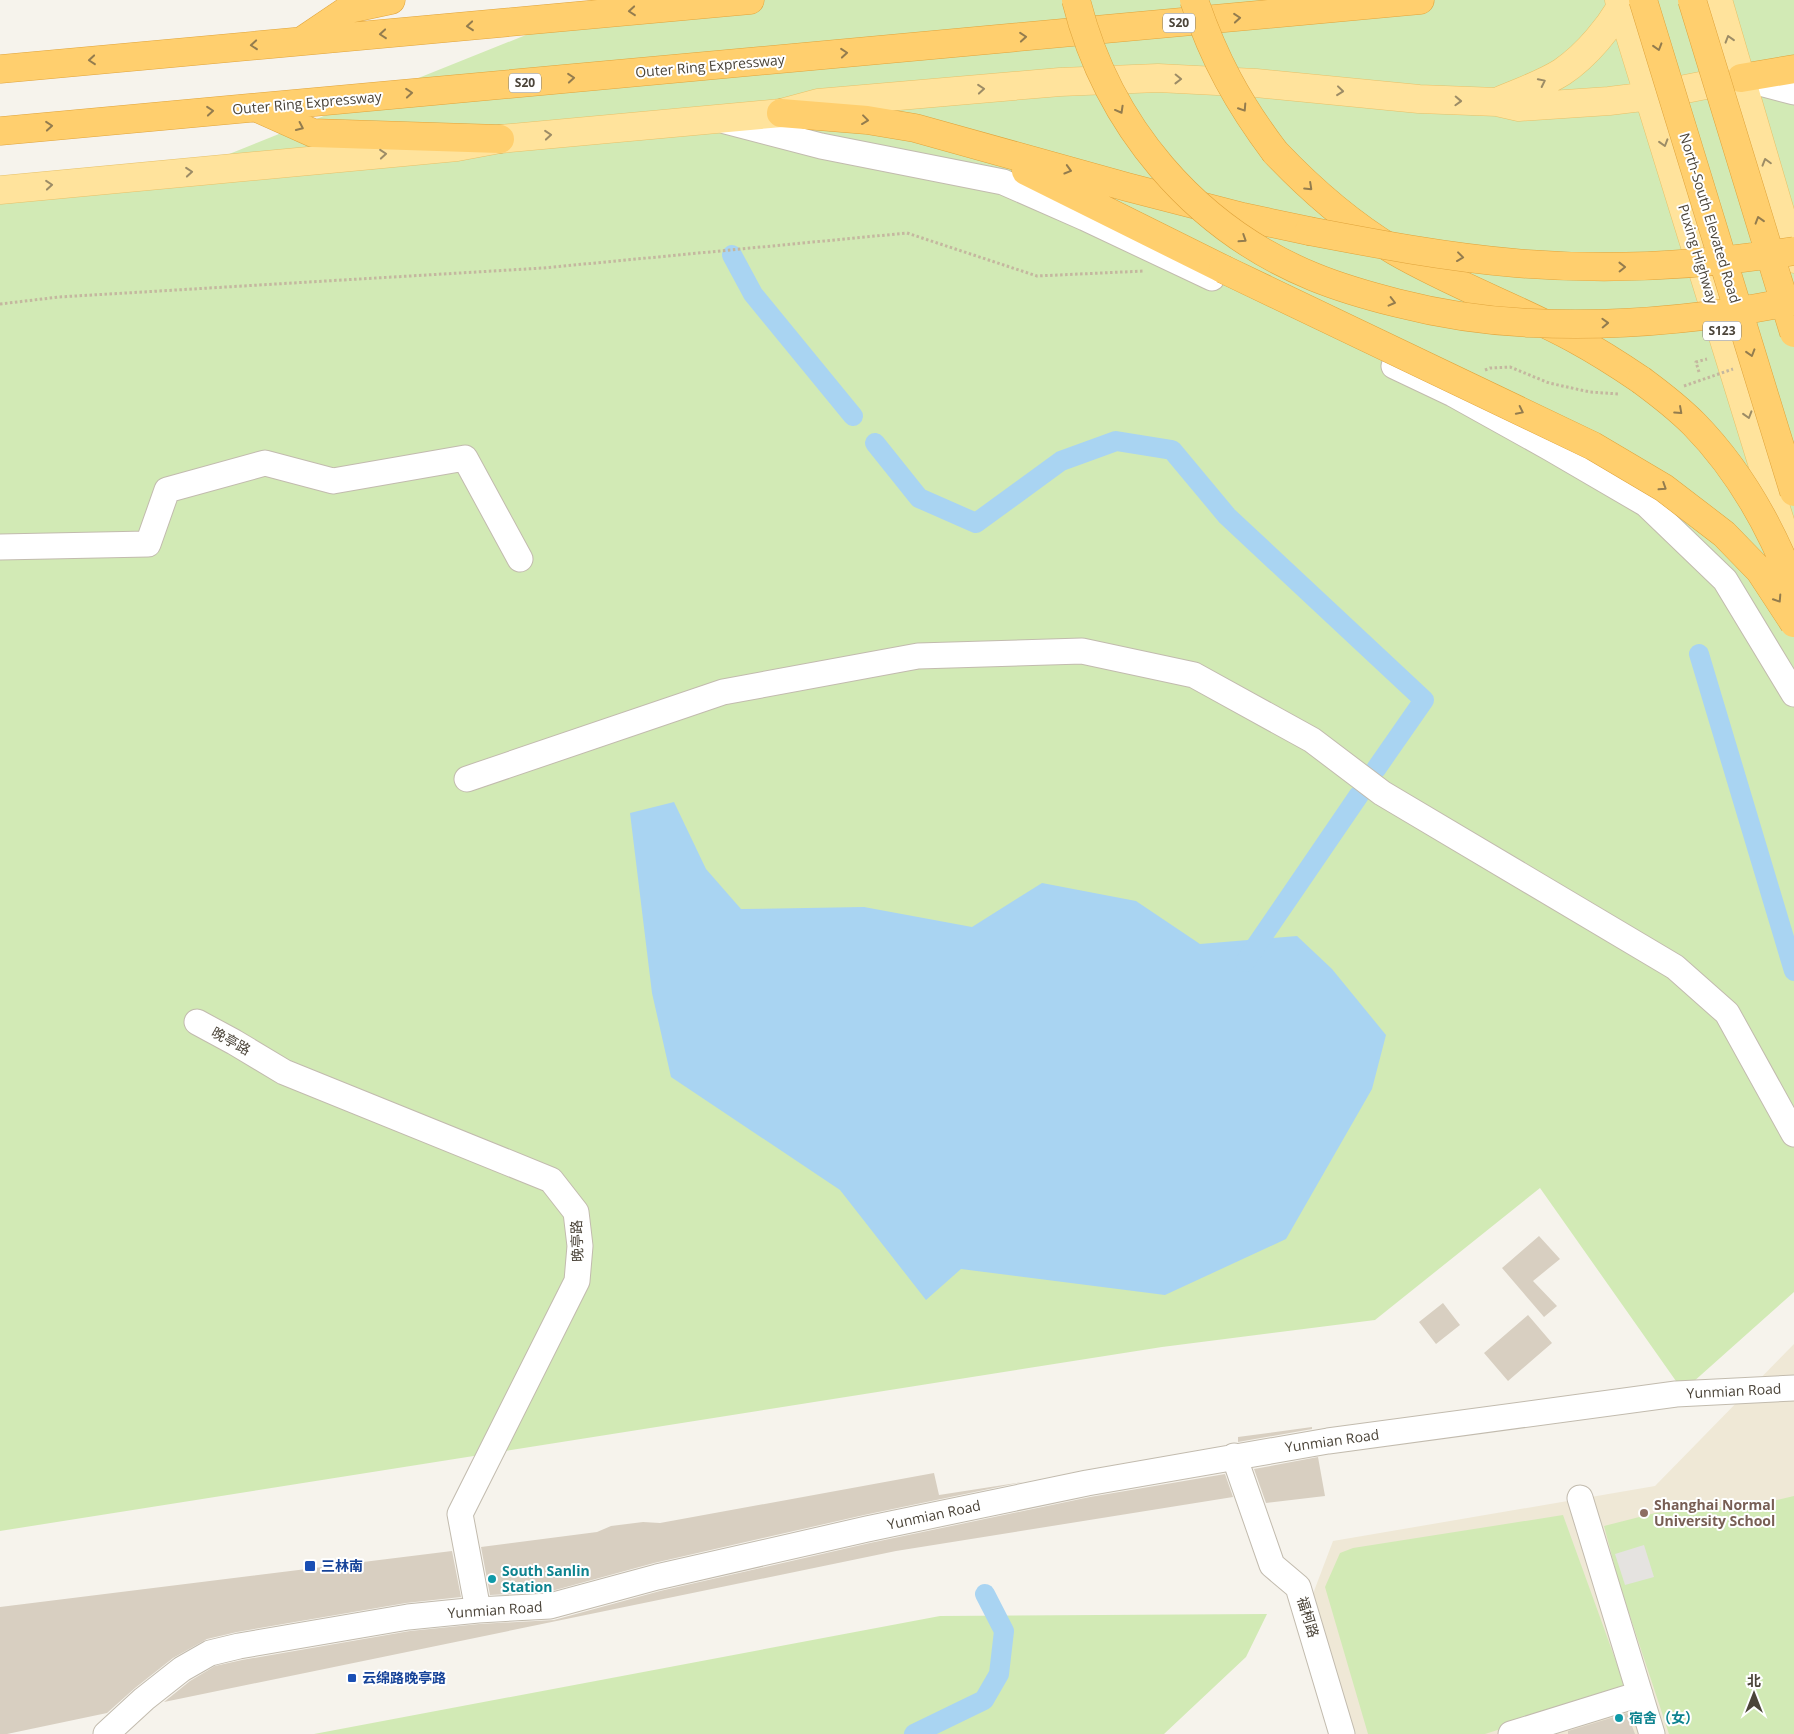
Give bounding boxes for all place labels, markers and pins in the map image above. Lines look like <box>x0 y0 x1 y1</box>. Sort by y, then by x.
place label: Shanghai Normal University School <box>1654 1495 1775 1530</box>
marker: Shanghai Normal University School <box>1638 1507 1650 1519</box>
place label: 三林南 <box>321 1556 363 1575</box>
marker: 三林南 <box>303 1559 317 1573</box>
place label: South Sanlin Station <box>502 1561 590 1596</box>
marker: South Sanlin Station <box>486 1573 498 1585</box>
place label: 云绵路晚亭路 <box>362 1668 446 1687</box>
marker: 云绵路晚亭路 <box>346 1672 358 1684</box>
place label: 宿舍（女） <box>1629 1708 1699 1727</box>
marker: 宿舍（女） <box>1613 1712 1625 1724</box>

